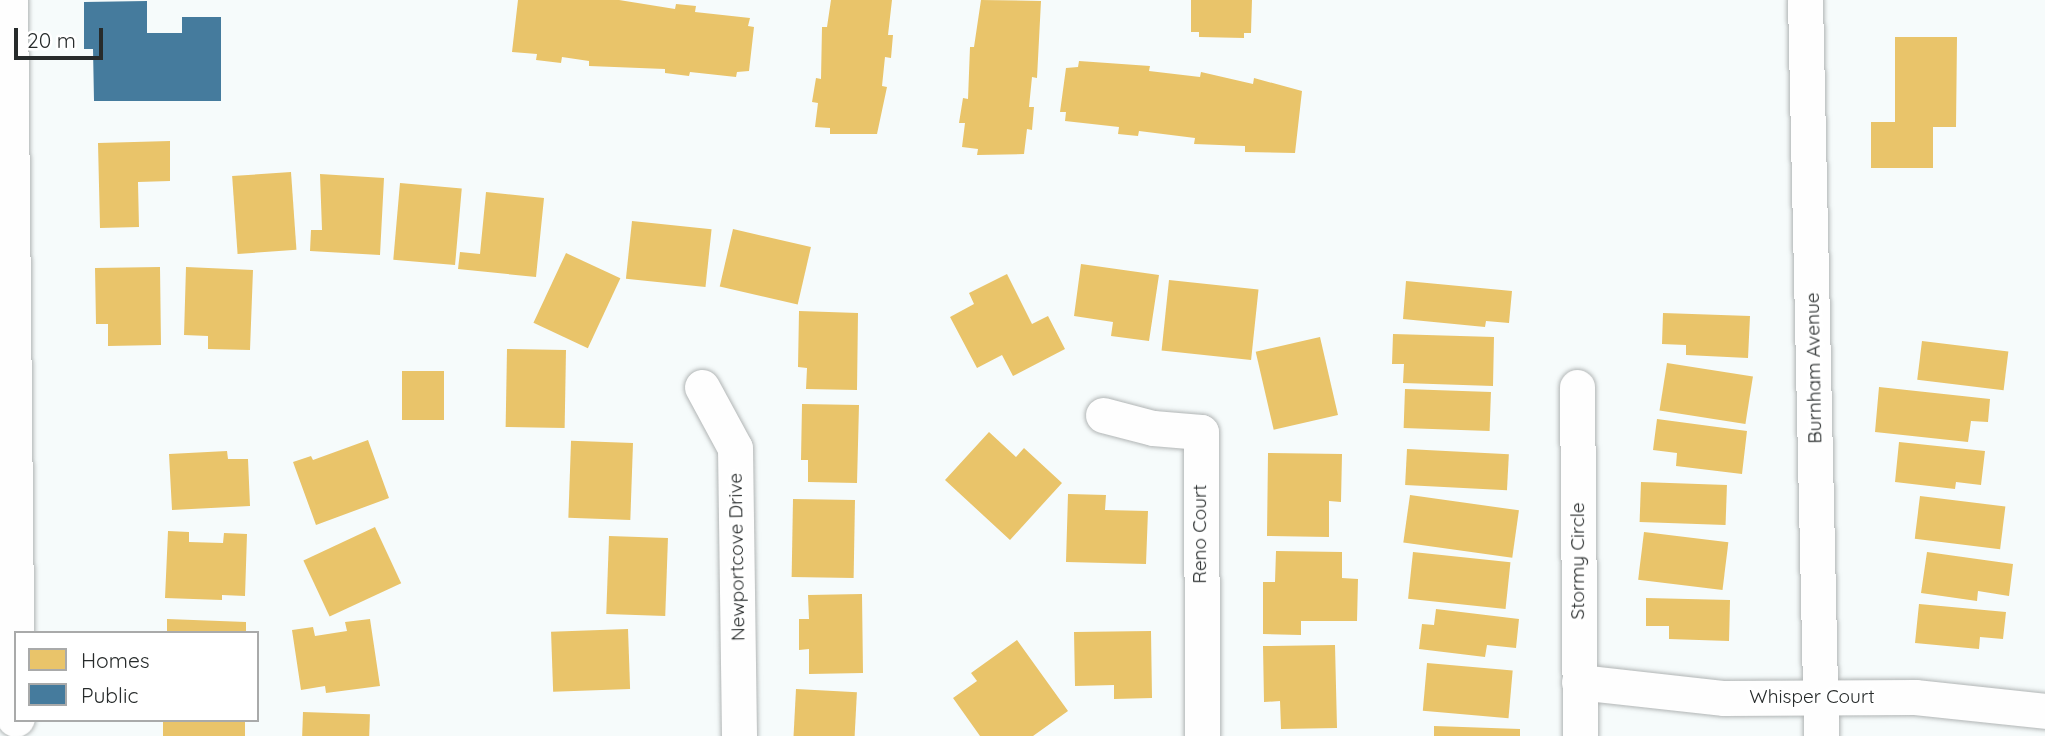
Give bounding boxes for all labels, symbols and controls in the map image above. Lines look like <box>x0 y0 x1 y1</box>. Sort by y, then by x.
scale bar <box>18 14 107 58</box>
text: 20 m <box>27 27 76 53</box>
street label: Burnham Avenue <box>1801 292 1827 444</box>
street label: Newportcove Drive <box>724 473 750 641</box>
street label: Reno Court <box>1189 484 1211 584</box>
street label: Stormy Circle <box>1567 502 1589 620</box>
legend <box>14 631 259 722</box>
text: Homes <box>81 647 150 673</box>
text: Public <box>81 682 138 708</box>
street label: Whisper Court <box>1749 686 1875 708</box>

